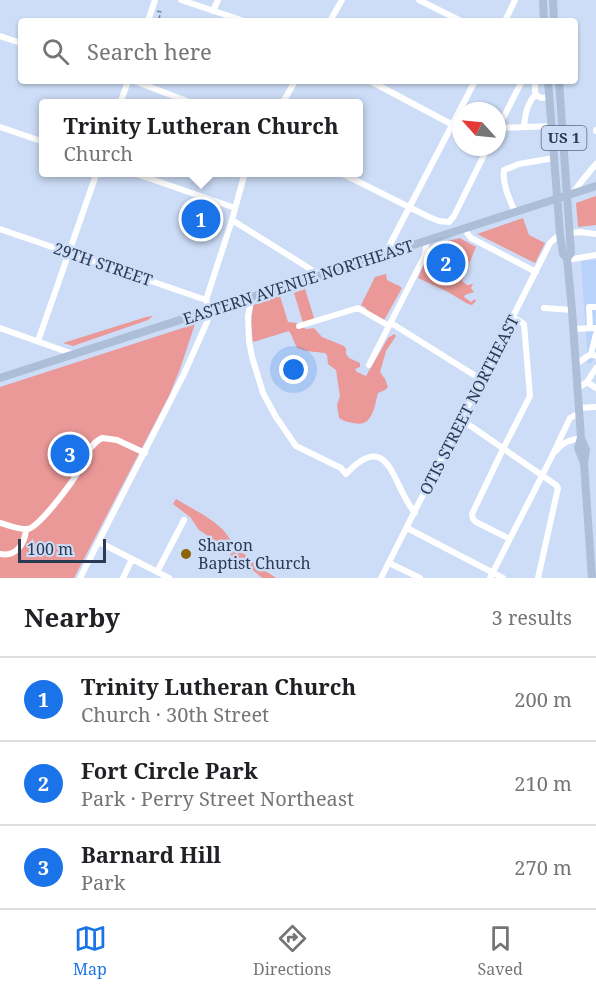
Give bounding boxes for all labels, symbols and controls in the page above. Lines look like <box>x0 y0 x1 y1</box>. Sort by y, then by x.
search box <box>18 18 578 84</box>
icon: search <box>39 35 72 68</box>
text: Search here <box>87 36 212 66</box>
popup <box>39 99 363 177</box>
north arrow <box>452 102 506 156</box>
text: Trinity Lutheran Church <box>63 110 339 140</box>
road number: US 1 <box>542 126 586 150</box>
text: Church <box>63 140 133 167</box>
pin: 1 <box>182 196 220 242</box>
street label: EASTERN AVENUE NORTHEAST <box>180 234 416 330</box>
street label: 29TH STREET <box>51 237 155 291</box>
pin: 2 <box>426 240 466 286</box>
street label: OTIS STREET NORTHEAST <box>414 311 524 499</box>
your location <box>279 355 308 384</box>
pin: 3 <box>50 432 90 476</box>
place label: Sharon Baptist Church <box>198 534 311 574</box>
scale bar <box>18 536 106 564</box>
text: 100 m <box>27 538 73 560</box>
marker: Sharon Baptist Church <box>179 547 193 561</box>
text: Nearby <box>24 599 120 635</box>
text: 3 results <box>492 604 572 631</box>
text: Trinity Lutheran Church <box>81 671 356 701</box>
text: 1 <box>38 686 49 713</box>
text: 200 m <box>514 686 572 713</box>
text: Church · 30th Street <box>81 701 269 728</box>
text: Fort Circle Park <box>81 755 258 785</box>
text: 2 <box>38 770 49 797</box>
text: 210 m <box>514 770 572 797</box>
text: Park · Perry Street Northeast <box>81 785 354 812</box>
text: Barnard Hill <box>81 839 221 869</box>
text: 3 <box>38 854 49 881</box>
text: 270 m <box>514 854 572 881</box>
text: Park <box>81 869 125 896</box>
tab: Map <box>73 922 107 980</box>
tab: Directions <box>253 922 331 980</box>
tab: Saved <box>478 922 523 980</box>

